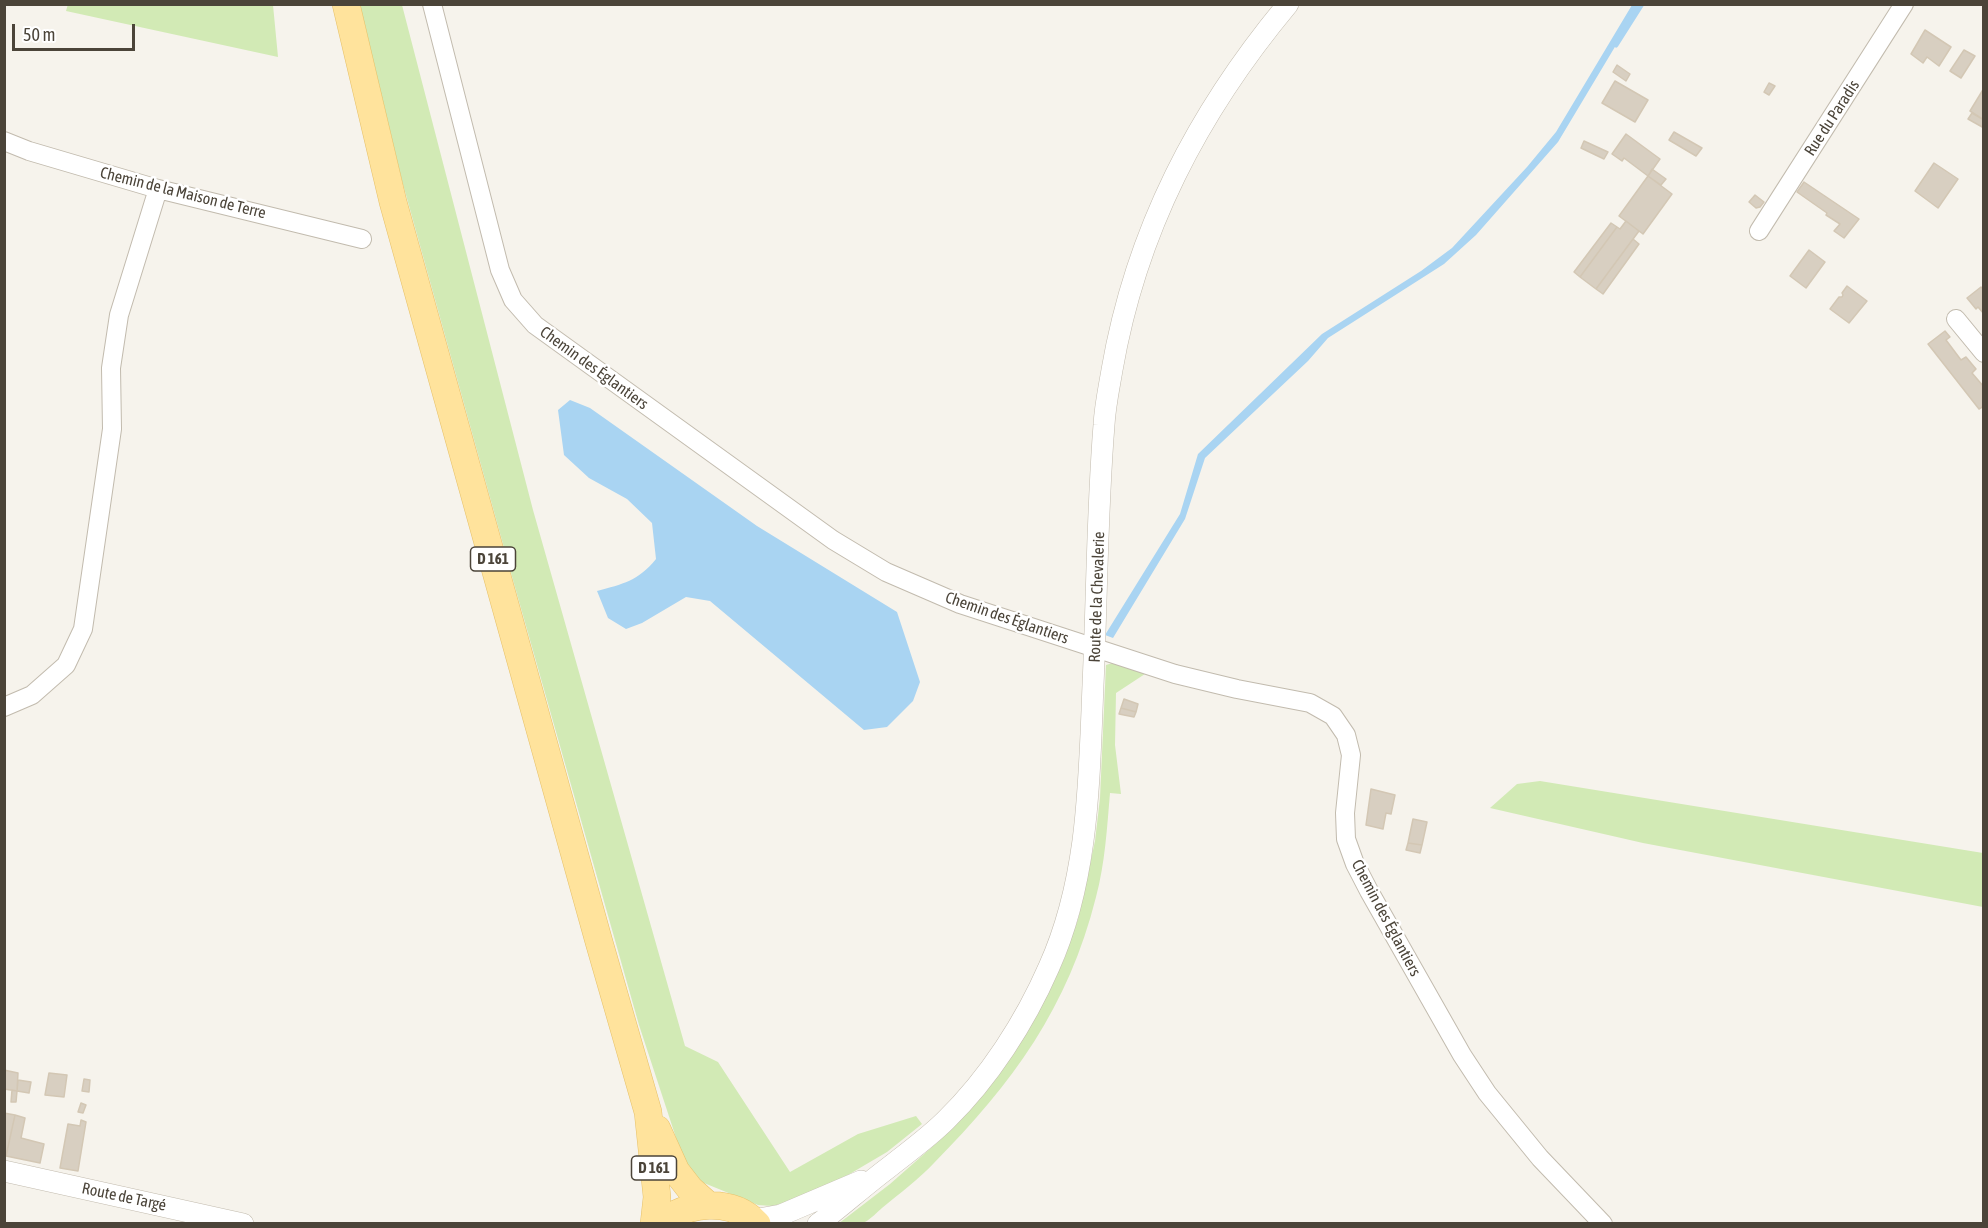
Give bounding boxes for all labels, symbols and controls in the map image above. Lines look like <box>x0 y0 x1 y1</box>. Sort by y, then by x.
scale bar <box>15 12 138 50</box>
text: 50 m <box>23 24 55 45</box>
street label: Rue du Paradis <box>1800 77 1864 159</box>
street label: Chemin de la Maison de Terre <box>98 163 268 223</box>
street label: Chemin des Églantiers <box>536 322 652 414</box>
street label: Route de la Chevalerie <box>1085 531 1109 663</box>
road number: D 161 <box>470 547 516 571</box>
street label: Chemin des Églantiers <box>943 588 1071 648</box>
street label: Chemin des Églantiers <box>1347 856 1425 980</box>
road number: D 161 <box>632 1156 676 1180</box>
street label: Route de Targé <box>80 1179 168 1215</box>

